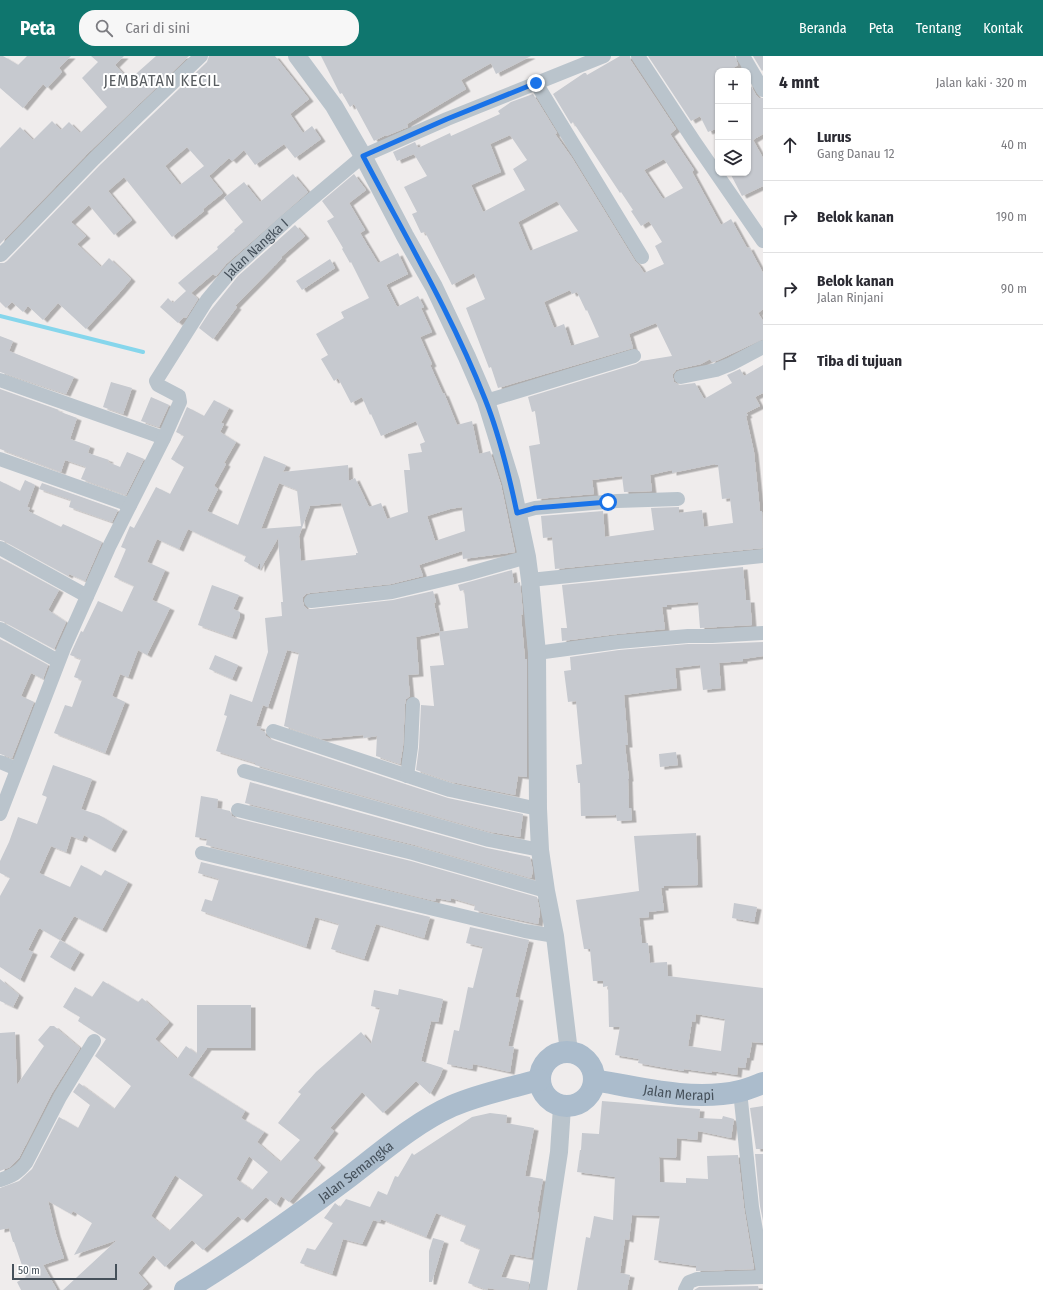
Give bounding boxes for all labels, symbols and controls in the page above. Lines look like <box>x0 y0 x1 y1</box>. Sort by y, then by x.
search box <box>79 10 359 46</box>
text: Peta <box>20 17 55 40</box>
icon: search <box>93 17 115 39</box>
text: Cari di sini <box>125 19 190 37</box>
text: Beranda <box>799 20 847 37</box>
text: Peta <box>869 20 894 37</box>
text: Tentang <box>916 20 961 37</box>
text: Kontak <box>983 20 1023 37</box>
map controls <box>715 68 751 176</box>
button: + <box>715 68 751 104</box>
district label: JEMBATAN KECIL <box>103 71 221 90</box>
text: 4 mnt <box>779 72 819 93</box>
route end <box>527 74 545 92</box>
text: Jalan kaki · 320 m <box>936 75 1027 90</box>
button: − <box>715 104 751 140</box>
text: Lurus <box>817 128 851 146</box>
icon: ahead <box>779 134 801 156</box>
text: 40 m <box>1001 137 1027 152</box>
button: layers <box>715 140 751 176</box>
text: Gang Danau 12 <box>817 146 895 161</box>
icon: right <box>779 206 801 228</box>
text: Belok kanan <box>817 208 894 226</box>
text: 190 m <box>996 209 1027 224</box>
street label: Jalan Nangka I <box>220 215 292 282</box>
text: Belok kanan <box>817 272 894 290</box>
icon: right <box>779 278 801 300</box>
text: 90 m <box>1001 281 1027 296</box>
text: Jalan Rinjani <box>817 290 883 305</box>
icon: arrive <box>779 350 801 372</box>
text: Tiba di tujuan <box>817 352 902 370</box>
route start <box>599 493 617 511</box>
street label: Jalan Merapi <box>642 1081 715 1104</box>
street label: Jalan Semangka <box>315 1137 397 1206</box>
scale bar <box>12 1262 117 1281</box>
text: 50 m <box>18 1264 40 1277</box>

